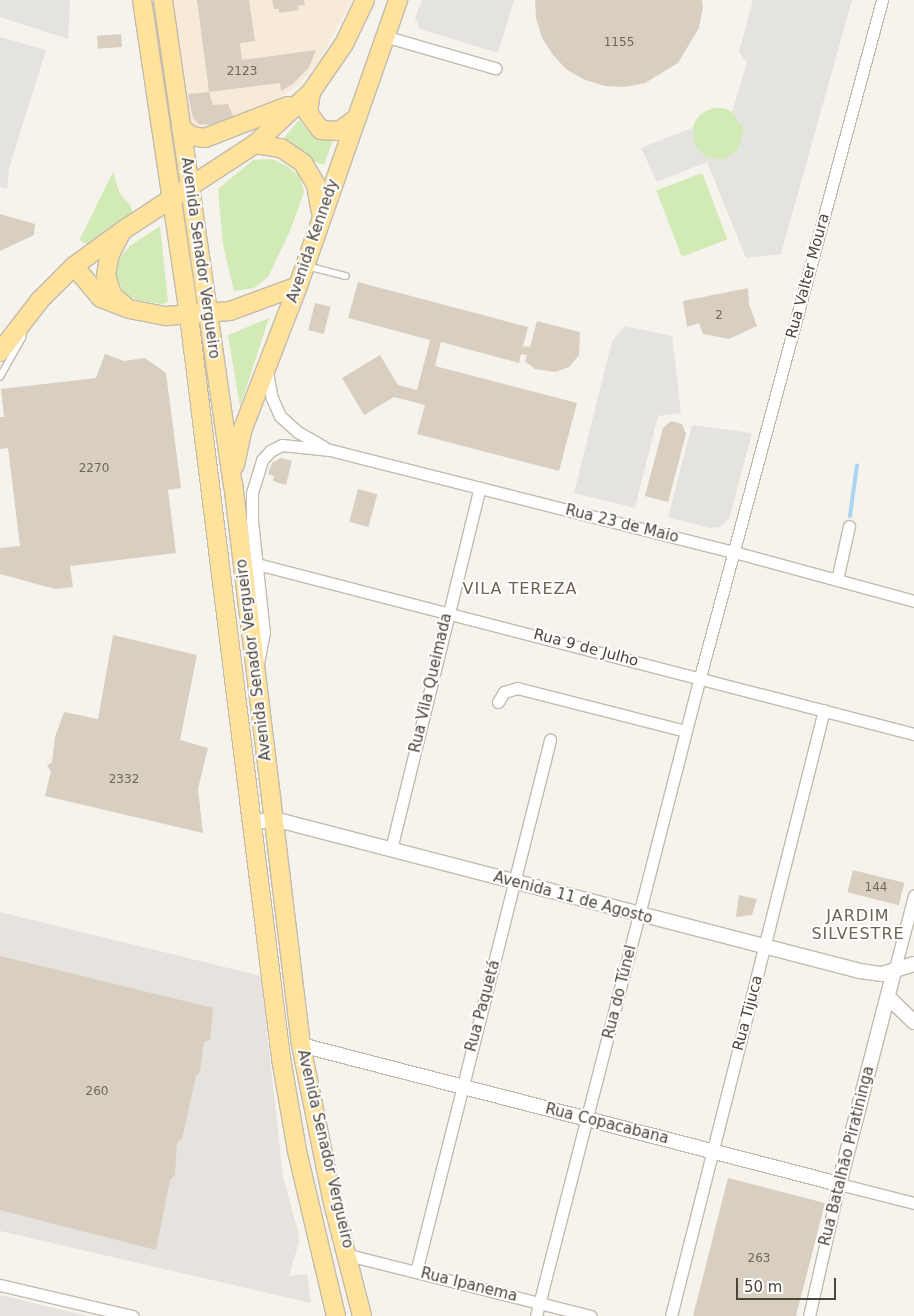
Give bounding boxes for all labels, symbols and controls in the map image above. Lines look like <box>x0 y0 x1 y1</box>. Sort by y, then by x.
house number: 1155 <box>604 36 634 50</box>
house number: 2123 <box>227 65 257 79</box>
street label: Avenida Senador Vergueiro <box>177 156 223 360</box>
street label: Avenida Kennedy <box>283 177 343 305</box>
street label: Rua Valter Moura <box>783 212 833 340</box>
house number: 2 <box>715 309 723 323</box>
house number: 2270 <box>79 462 109 476</box>
street label: Rua 23 de Maio <box>564 501 680 547</box>
street label: Avenida Senador Vergueiro <box>233 558 275 762</box>
district label: VILA TEREZA <box>461 579 579 599</box>
street label: Rua Vila Queimada <box>406 611 456 755</box>
street label: Rua 9 de Julho <box>532 625 640 671</box>
house number: 2332 <box>109 773 139 787</box>
street label: Avenida 11 de Agosto <box>492 868 654 928</box>
house number: 144 <box>865 881 887 895</box>
district label: JARDIM SILVESTRE <box>810 906 906 944</box>
street label: Rua do Túnel <box>600 943 640 1041</box>
street label: Rua Paquetá <box>462 958 504 1054</box>
street label: Rua Tijuca <box>729 973 767 1053</box>
street label: Avenida Senador Vergueiro <box>293 1048 357 1250</box>
street label: Rua Batalhão Piratininga <box>816 1064 878 1248</box>
house number: 260 <box>86 1085 108 1099</box>
street label: Rua Copacabana <box>543 1100 671 1148</box>
house number: 263 <box>748 1252 770 1266</box>
street label: Rua Ipanema <box>419 1264 519 1306</box>
scale bar <box>739 1268 839 1300</box>
text: 50 m <box>744 1278 782 1296</box>

